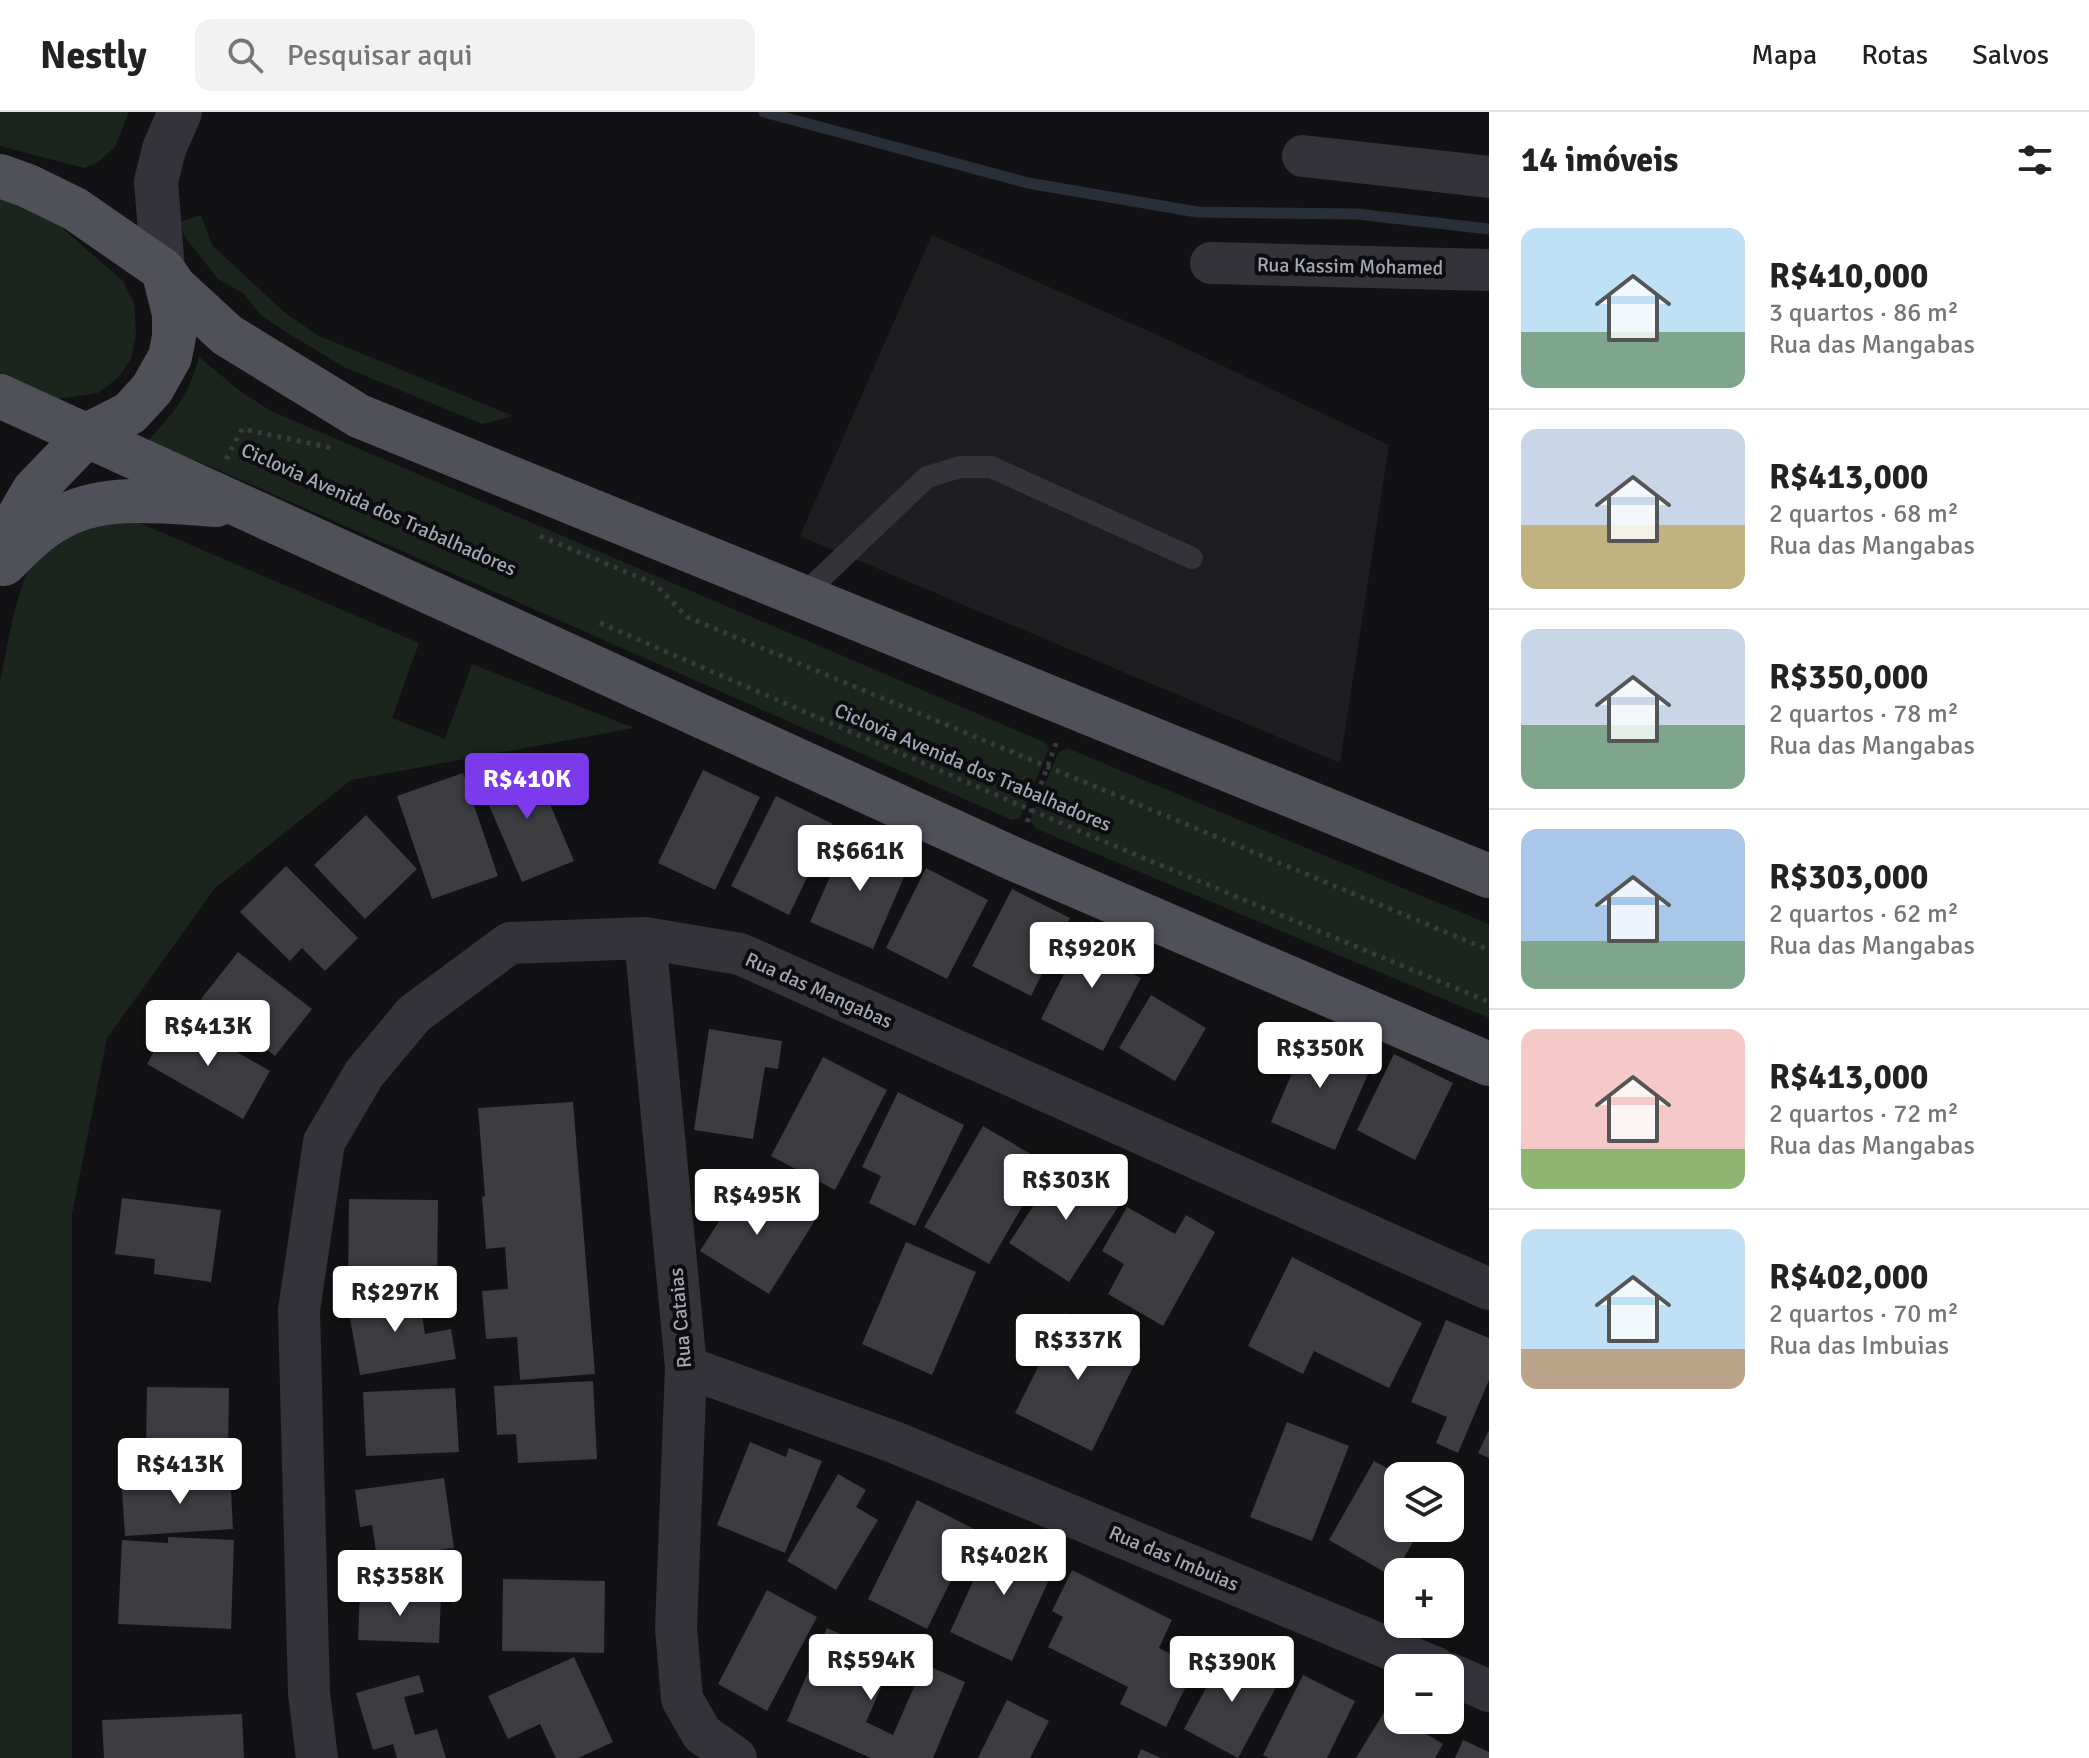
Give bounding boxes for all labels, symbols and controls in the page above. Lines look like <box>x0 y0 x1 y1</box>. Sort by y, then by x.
search box <box>195 19 755 91</box>
text: Nestly <box>40 32 147 79</box>
icon: search <box>223 33 267 77</box>
text: Pesquisar aqui <box>287 37 473 74</box>
text: Mapa <box>1751 38 1817 72</box>
text: Rotas <box>1861 38 1928 72</box>
text: Salvos <box>1972 38 2049 72</box>
icon: filters <box>2013 138 2057 182</box>
text: 14 imóveis <box>1521 139 1678 181</box>
street label: Rua Kassim Mohamed <box>1257 252 1443 281</box>
text: R$410,000 <box>1769 255 1928 297</box>
icon: home <box>1585 260 1681 356</box>
text: 3 quartos · 86 m² <box>1769 297 1959 329</box>
text: Rua das Mangabas <box>1769 329 1975 361</box>
street label: Ciclovia Avenida dos Trabalhadores <box>237 437 520 582</box>
text: R$413,000 <box>1769 456 1928 498</box>
icon: home <box>1585 461 1681 557</box>
text: 2 quartos · 68 m² <box>1769 498 1959 530</box>
text: Rua das Mangabas <box>1769 530 1975 562</box>
text: R$350,000 <box>1769 656 1928 698</box>
icon: home <box>1585 661 1681 757</box>
street label: Ciclovia Avenida dos Trabalhadores <box>831 698 1115 837</box>
text: 2 quartos · 78 m² <box>1769 698 1959 730</box>
text: Rua das Mangabas <box>1769 730 1975 762</box>
pin: R$410K <box>462 753 592 821</box>
text: R$410K <box>483 763 571 795</box>
pin: R$661K <box>795 825 925 893</box>
text: R$661K <box>816 835 904 867</box>
text: R$303,000 <box>1769 856 1928 898</box>
icon: home <box>1585 861 1681 957</box>
text: 2 quartos · 62 m² <box>1769 898 1959 930</box>
pin: R$920K <box>1027 922 1157 990</box>
text: Rua das Mangabas <box>1769 930 1975 962</box>
text: R$920K <box>1048 932 1136 964</box>
street label: Rua das Mangabas <box>741 947 896 1034</box>
pin: R$413K <box>143 1000 273 1068</box>
text: R$413K <box>164 1010 252 1042</box>
pin: R$350K <box>1255 1022 1385 1090</box>
text: R$350K <box>1276 1032 1364 1064</box>
text: R$413,000 <box>1769 1056 1928 1098</box>
icon: home <box>1585 1061 1681 1157</box>
text: 2 quartos · 72 m² <box>1769 1098 1959 1130</box>
text: Rua das Mangabas <box>1769 1130 1975 1162</box>
pin: R$303K <box>1001 1154 1131 1222</box>
text: R$303K <box>1022 1164 1110 1196</box>
pin: R$495K <box>692 1169 822 1237</box>
text: R$495K <box>713 1179 801 1211</box>
text: R$402,000 <box>1769 1256 1928 1298</box>
icon: home <box>1585 1261 1681 1357</box>
pin: R$297K <box>330 1266 460 1334</box>
street label: Rua Cataias <box>664 1267 697 1369</box>
text: R$297K <box>351 1276 439 1308</box>
text: 2 quartos · 70 m² <box>1769 1298 1959 1330</box>
pin: R$337K <box>1013 1314 1143 1382</box>
text: R$337K <box>1034 1324 1122 1356</box>
text: Rua das Imbuias <box>1769 1330 1949 1362</box>
pin: R$413K <box>115 1438 245 1506</box>
text: R$413K <box>136 1448 224 1480</box>
map controls <box>1384 1462 1464 1734</box>
button: layers <box>1384 1462 1464 1542</box>
street label: Rua das Imbuias <box>1105 1520 1243 1597</box>
pin: R$402K <box>939 1529 1069 1597</box>
text: R$402K <box>960 1539 1048 1571</box>
pin: R$358K <box>335 1550 465 1618</box>
button: + <box>1384 1558 1464 1638</box>
text: R$358K <box>356 1560 444 1592</box>
pin: R$594K <box>806 1634 936 1702</box>
pin: R$390K <box>1167 1636 1297 1704</box>
text: R$594K <box>827 1644 915 1676</box>
text: R$390K <box>1188 1646 1276 1678</box>
button: − <box>1384 1654 1464 1734</box>

